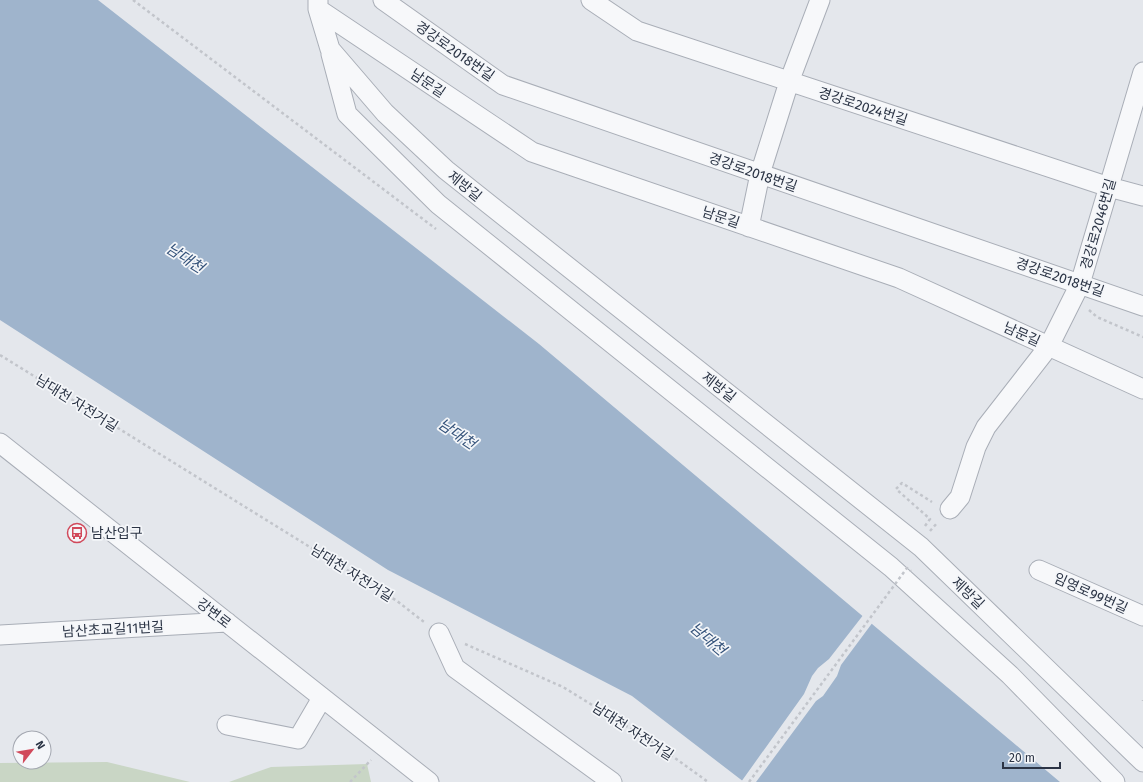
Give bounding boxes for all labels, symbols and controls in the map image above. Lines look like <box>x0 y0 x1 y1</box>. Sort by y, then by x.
street label: 경강로2018번길 <box>412 18 498 85</box>
street label: 남문길 <box>407 66 448 101</box>
street label: 경강로2024번길 <box>816 84 910 129</box>
street label: 경강로2018번길 <box>706 149 799 196</box>
street label: 제방길 <box>444 168 485 205</box>
street label: 경강로2046번길 <box>1077 177 1120 272</box>
street label: 남문길 <box>700 203 742 232</box>
water label: 남대천 <box>163 239 209 278</box>
street label: 경강로2018번길 <box>1013 254 1106 301</box>
street label: 남문길 <box>1001 319 1043 350</box>
street label: 제방길 <box>698 369 739 406</box>
street label: 남대천 자전거길 <box>32 371 121 436</box>
water label: 남대천 <box>435 415 481 454</box>
bus stop icon: 남산입구 <box>66 522 88 544</box>
place label: 남산입구 <box>91 525 143 542</box>
street label: 남대천 자전거길 <box>307 541 396 606</box>
street label: 임영로99번길 <box>1051 570 1130 617</box>
street label: 제방길 <box>948 574 987 613</box>
street label: 강변로 <box>193 595 234 632</box>
street label: 남산초교길11번길 <box>62 618 164 641</box>
water label: 남대천 <box>686 619 731 661</box>
street label: 남대천 자전거길 <box>589 699 677 764</box>
north arrow <box>12 730 52 770</box>
text: N <box>33 739 48 752</box>
scale bar <box>1003 744 1060 770</box>
text: 20 m <box>1009 751 1035 765</box>

